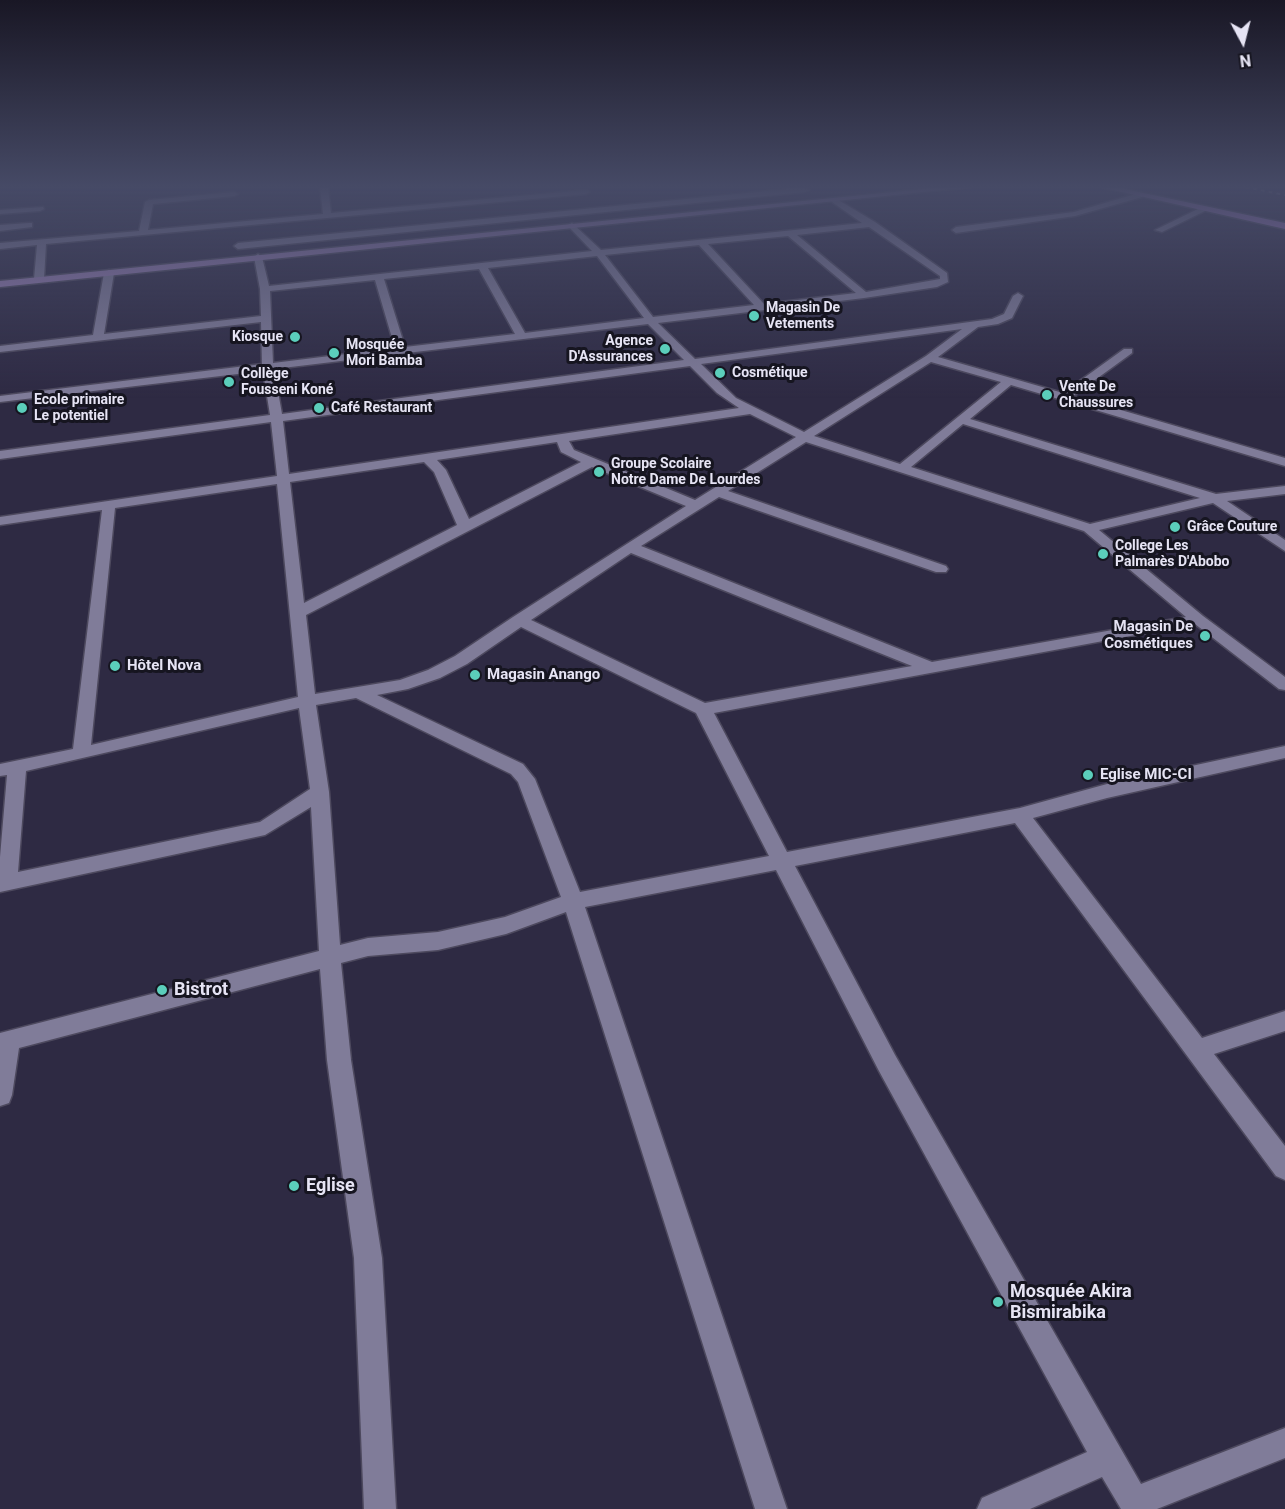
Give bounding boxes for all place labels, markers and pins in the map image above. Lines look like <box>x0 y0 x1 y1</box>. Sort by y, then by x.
place label: Magasin De Vetements <box>766 300 840 332</box>
marker: Magasin De Vetements <box>747 309 761 323</box>
place label: Kiosque <box>232 329 283 345</box>
marker: Kiosque <box>288 330 302 344</box>
place label: Agence D'Assurances <box>569 333 653 366</box>
place label: Mosquée Mori Bamba <box>346 337 422 370</box>
marker: Agence D'Assurances <box>658 342 672 356</box>
marker: Mosquée Mori Bamba <box>327 346 341 360</box>
place label: Cosmétique <box>732 365 808 381</box>
place label: Collège Fousseni Koné <box>241 366 333 398</box>
marker: Cosmétique <box>713 366 727 380</box>
marker: Collège Fousseni Koné <box>222 375 236 389</box>
place label: Vente De Chaussures <box>1059 379 1133 412</box>
marker: Vente De Chaussures <box>1040 388 1054 402</box>
place label: Ecole primaire Le potentiel <box>34 392 124 424</box>
place label: Café Restaurant <box>331 400 432 416</box>
marker: Ecole primaire Le potentiel <box>15 401 29 415</box>
marker: Café Restaurant <box>312 401 326 415</box>
place label: Groupe Scolaire Notre Dame De Lourdes <box>611 456 760 488</box>
marker: Groupe Scolaire Notre Dame De Lourdes <box>592 465 606 479</box>
place label: Grâce Couture <box>1187 519 1277 535</box>
marker: Grâce Couture <box>1168 520 1182 534</box>
place label: College Les Palmarès D'Abobo <box>1115 538 1229 570</box>
marker: College Les Palmarès D'Abobo <box>1096 547 1110 561</box>
place label: Magasin De Cosmétiques <box>1104 618 1193 653</box>
marker: Magasin De Cosmétiques <box>1198 629 1212 643</box>
place label: Hôtel Nova <box>127 657 201 675</box>
marker: Hôtel Nova <box>108 659 122 673</box>
place label: Magasin Anango <box>487 666 600 684</box>
marker: Magasin Anango <box>468 668 482 682</box>
place label: Eglise MIC-CI <box>1100 766 1192 784</box>
marker: Eglise MIC-CI <box>1081 768 1095 782</box>
place label: Bistrot <box>174 979 228 1001</box>
marker: Bistrot <box>155 983 169 997</box>
place label: Eglise <box>306 1175 355 1197</box>
marker: Eglise <box>287 1179 301 1193</box>
place label: Mosquée Akira Bismirabika <box>1010 1281 1132 1324</box>
marker: Mosquée Akira Bismirabika <box>991 1295 1005 1309</box>

